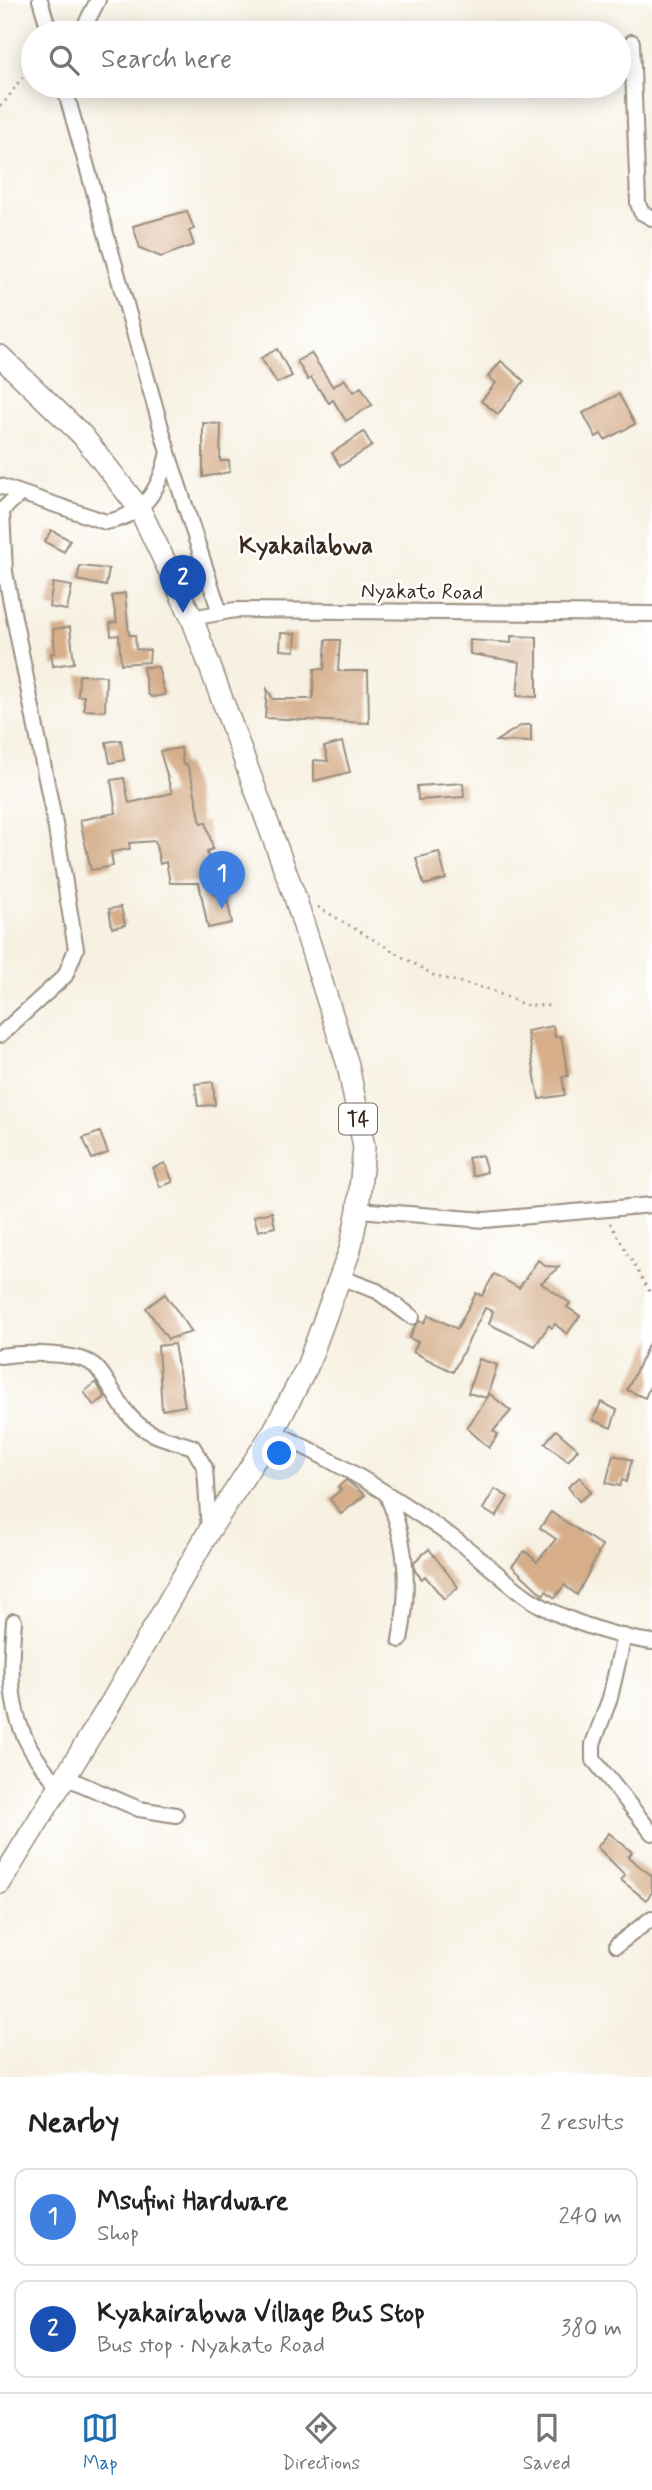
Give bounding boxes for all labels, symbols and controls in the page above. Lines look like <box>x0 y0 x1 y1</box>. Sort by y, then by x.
search box <box>21 21 631 98</box>
icon: search <box>45 41 83 79</box>
text: Search here <box>101 43 232 77</box>
district label: Kyakailabwa <box>239 531 373 562</box>
pin: 2 <box>160 555 206 613</box>
street label: Nyakato Road <box>361 577 483 607</box>
pin: 1 <box>199 851 245 909</box>
road number: T4 <box>339 1104 377 1134</box>
your location <box>262 1436 296 1470</box>
text: Nearby <box>28 2103 119 2142</box>
text: 2 results <box>540 2108 624 2138</box>
text: Msufini Hardware <box>97 2185 288 2219</box>
text: 1 <box>48 2202 58 2232</box>
text: 240 m <box>558 2202 622 2232</box>
text: Shop <box>97 2219 139 2249</box>
text: Kyakairabwa Village Bus Stop <box>97 2297 424 2331</box>
text: 2 <box>47 2314 59 2344</box>
text: 380 m <box>561 2314 622 2344</box>
text: Bus stop · Nyakato Road <box>97 2331 325 2361</box>
tab: Map <box>81 2409 119 2476</box>
tab: Directions <box>282 2409 360 2476</box>
tab: Saved <box>523 2409 571 2476</box>

